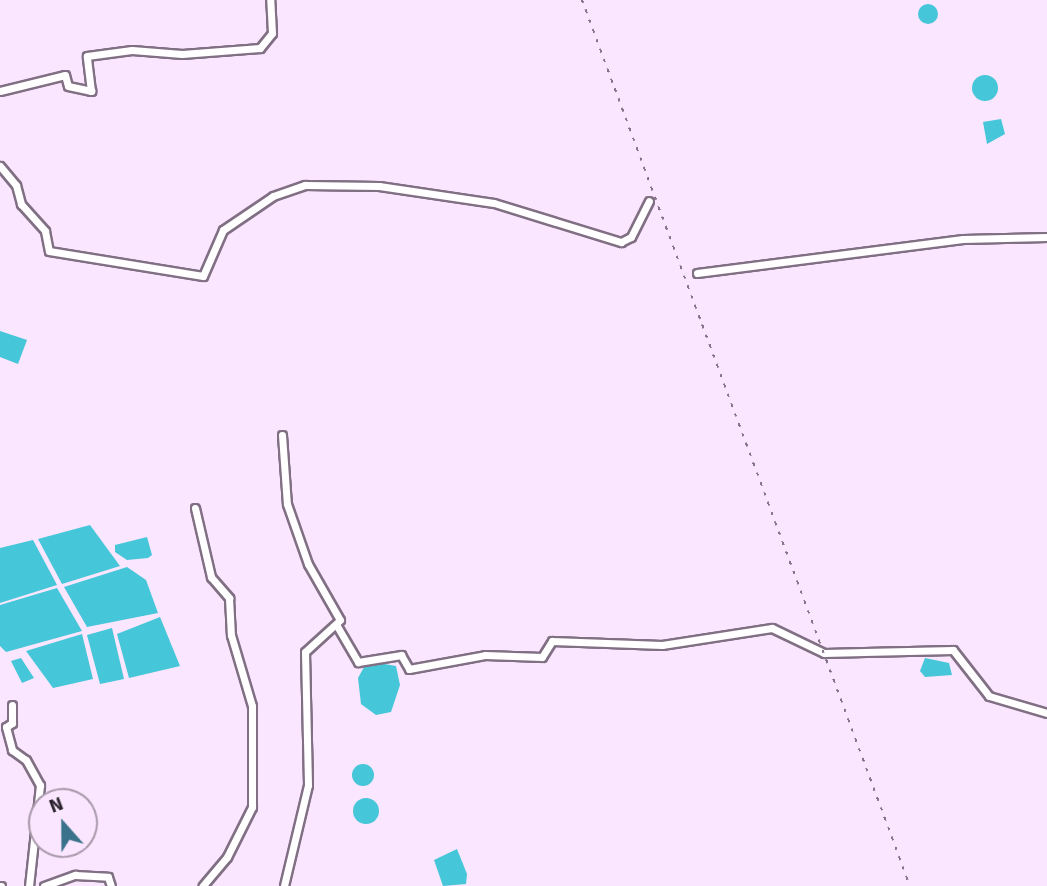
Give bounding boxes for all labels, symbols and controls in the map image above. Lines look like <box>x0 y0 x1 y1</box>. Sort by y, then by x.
north arrow <box>28 788 98 858</box>
text: N <box>46 792 67 819</box>

